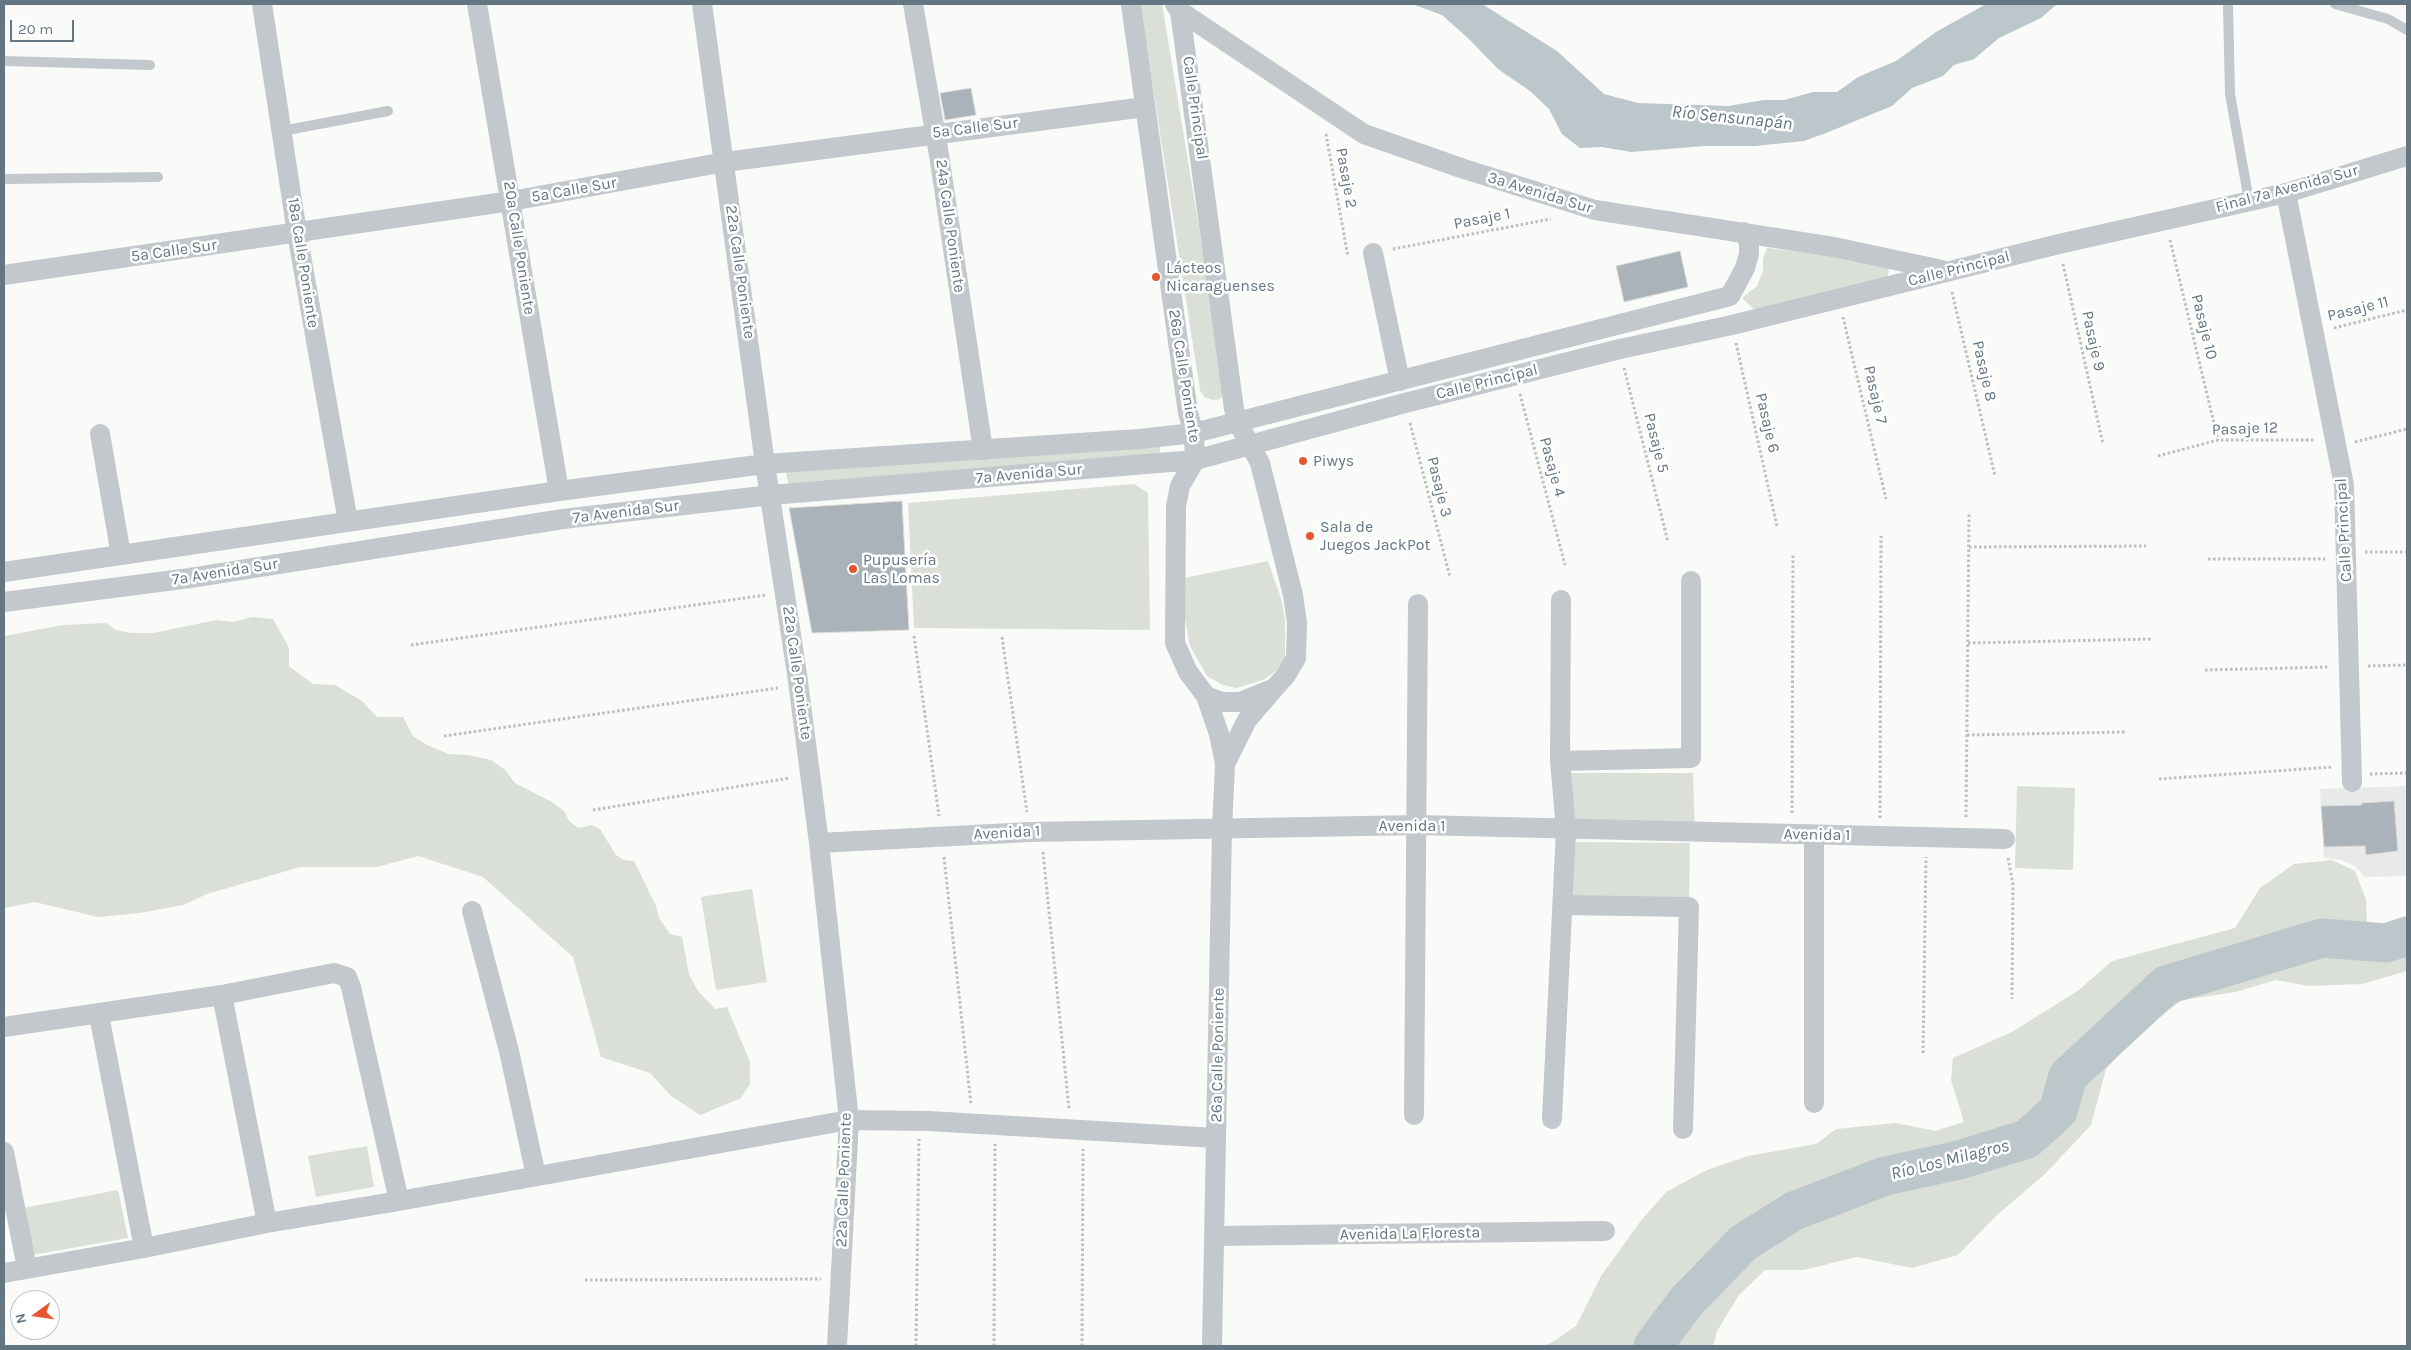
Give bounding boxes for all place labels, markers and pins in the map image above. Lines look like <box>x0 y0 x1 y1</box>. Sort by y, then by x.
place label: Lácteos Nicaraguenses <box>1166 258 1275 296</box>
marker: Lácteos Nicaraguenses <box>1150 271 1162 283</box>
place label: Piwys <box>1313 451 1354 471</box>
marker: Piwys <box>1297 455 1309 467</box>
place label: Sala de Juegos JackPot <box>1320 517 1430 555</box>
marker: Sala de Juegos JackPot <box>1304 530 1316 542</box>
place label: Pupusería Las Lomas <box>863 550 940 588</box>
marker: Pupusería Las Lomas <box>847 563 859 575</box>

